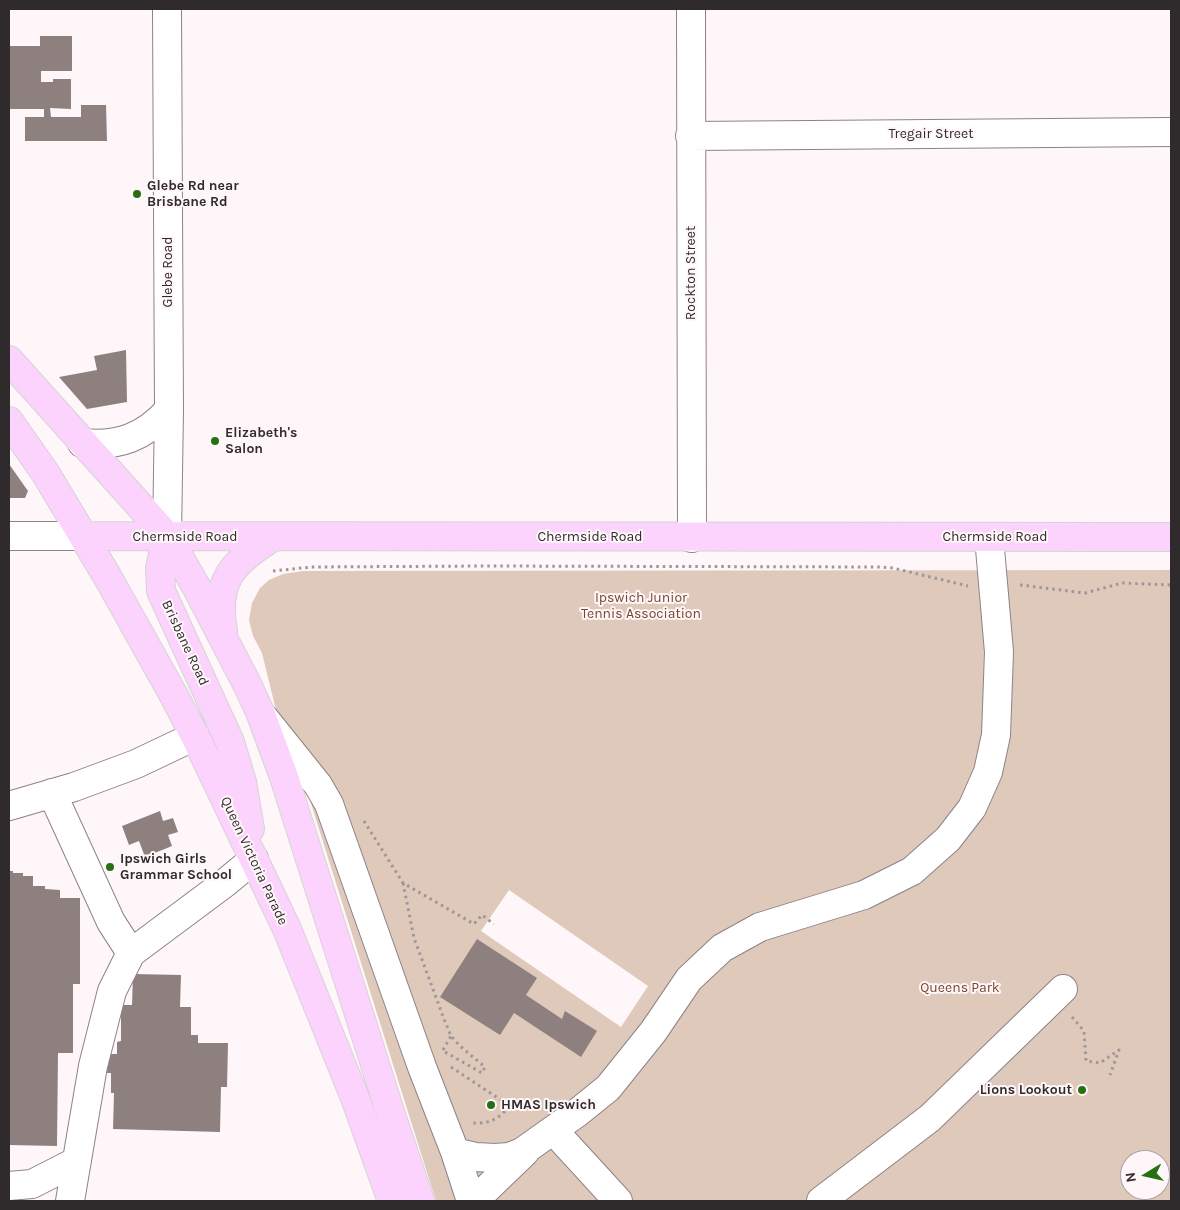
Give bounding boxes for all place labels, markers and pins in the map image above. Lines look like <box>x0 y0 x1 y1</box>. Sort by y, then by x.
place label: Glebe Rd near Brisbane Rd <box>147 178 239 210</box>
marker: Glebe Rd near Brisbane Rd <box>131 188 143 200</box>
place label: Elizabeth's Salon <box>225 425 297 458</box>
marker: Elizabeth's Salon <box>209 435 221 447</box>
place label: Ipswich Girls Grammar School <box>120 851 232 884</box>
marker: Ipswich Girls Grammar School <box>104 861 116 873</box>
place label: Lions Lookout <box>980 1082 1072 1098</box>
marker: Lions Lookout <box>1076 1084 1088 1096</box>
place label: HMAS Ipswich <box>501 1097 596 1113</box>
marker: HMAS Ipswich <box>485 1099 497 1111</box>

